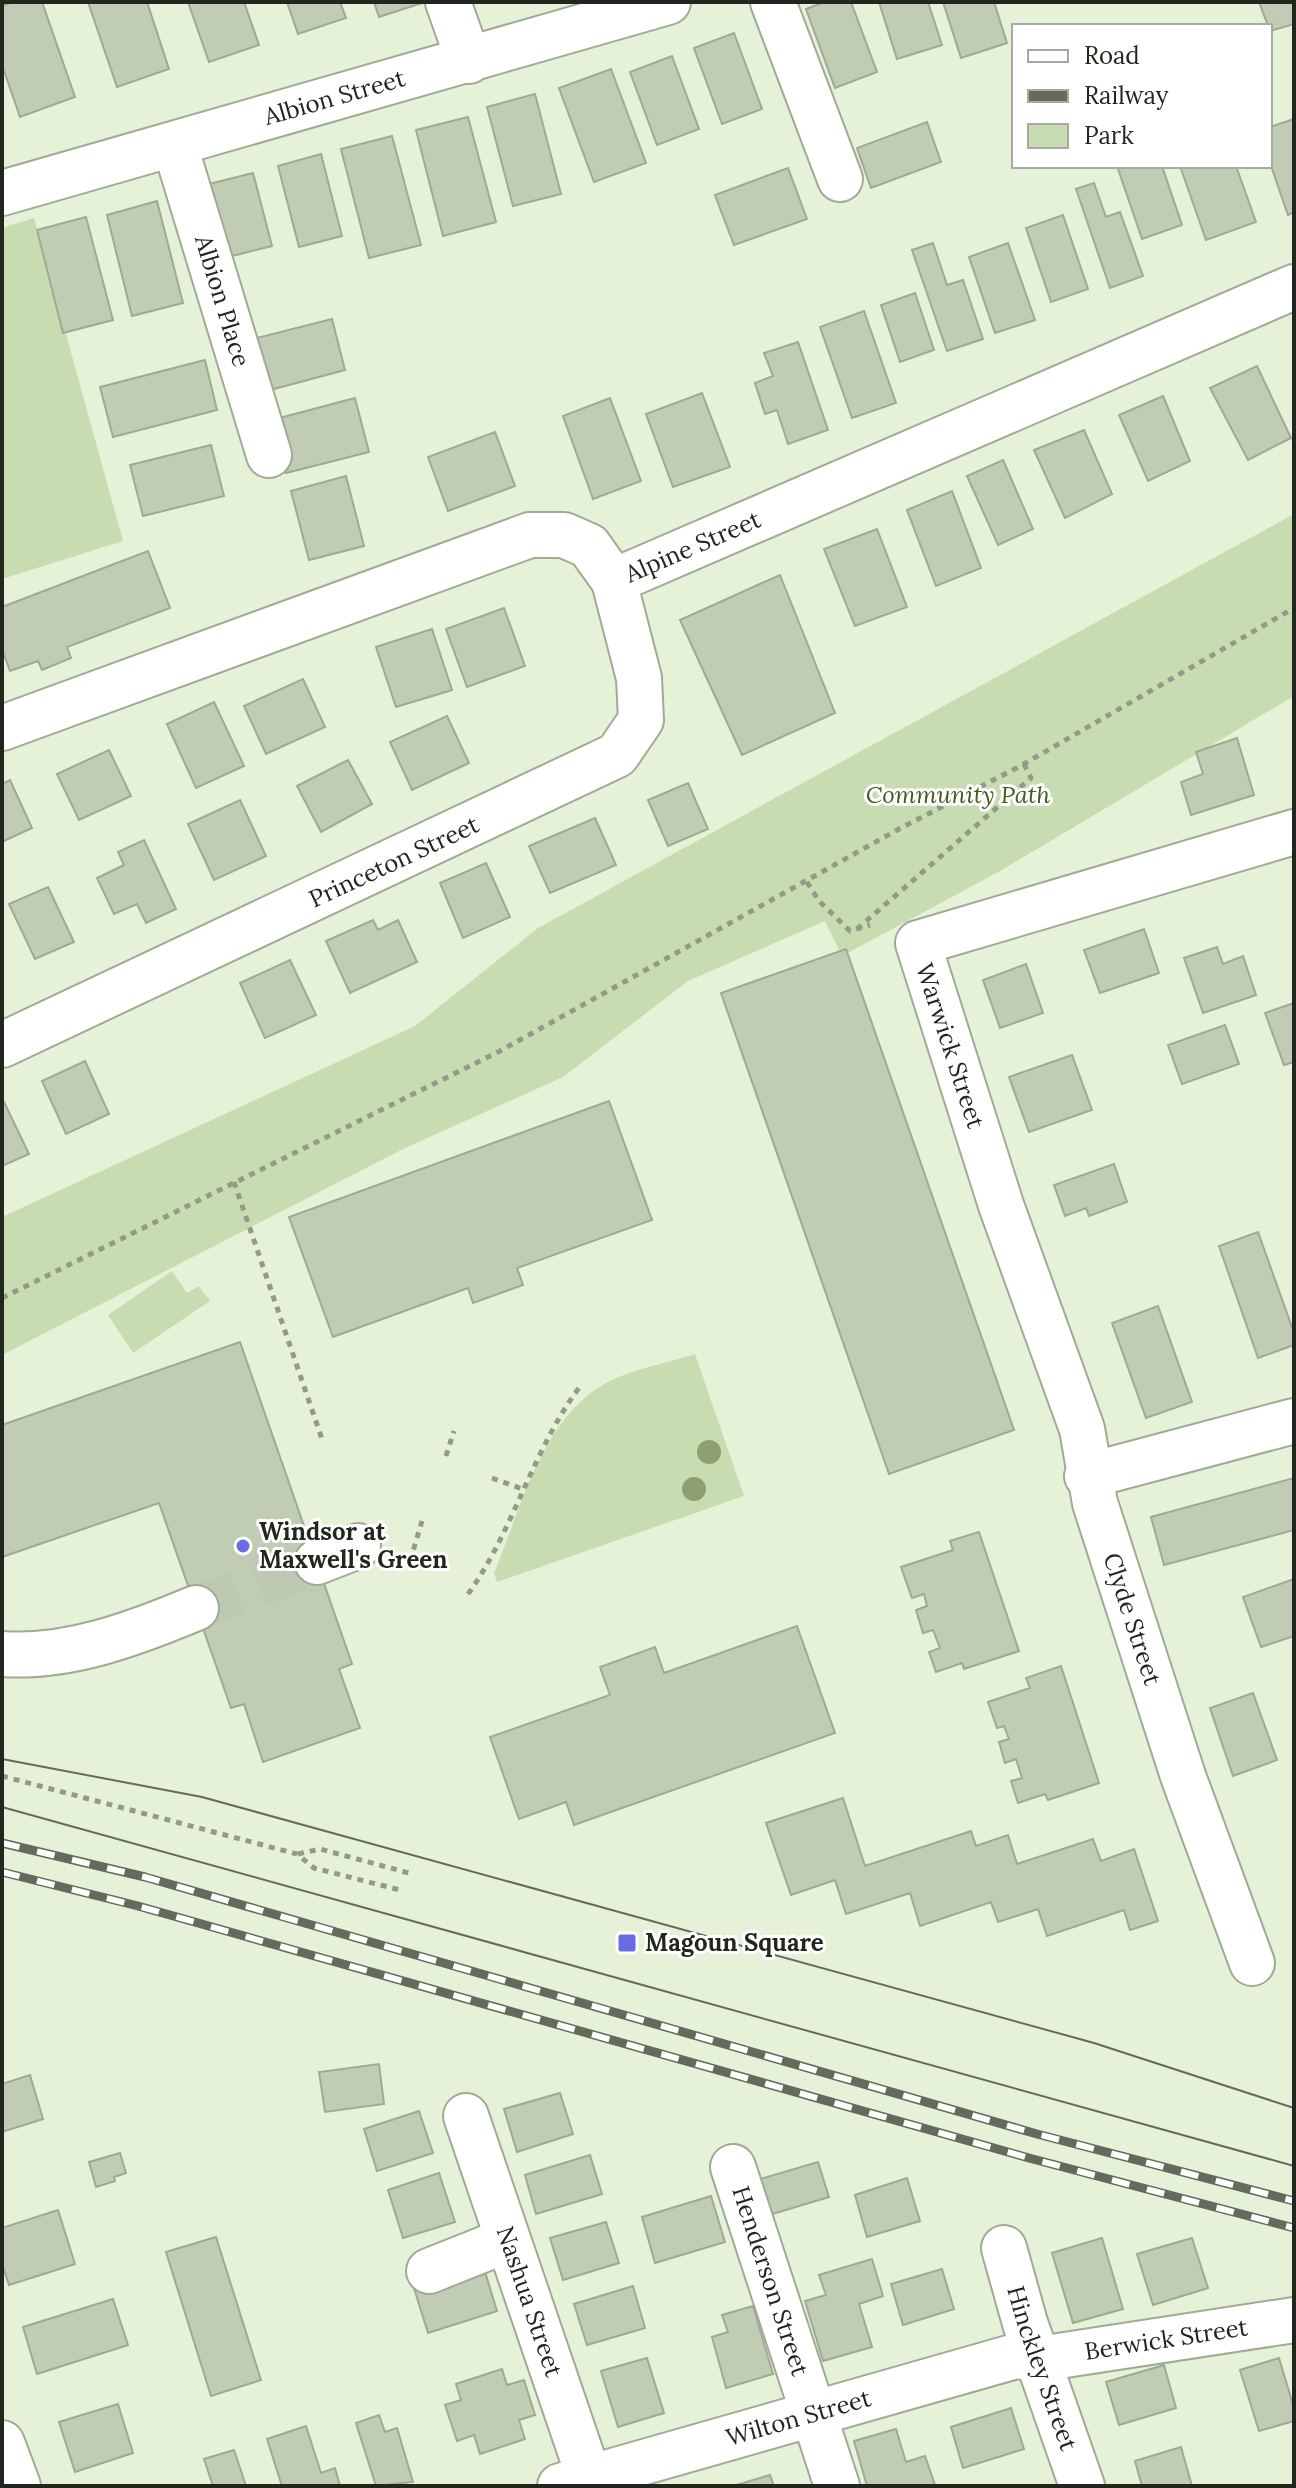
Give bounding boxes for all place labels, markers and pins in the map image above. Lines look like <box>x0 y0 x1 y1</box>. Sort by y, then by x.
place label: Windsor at Maxwell's Green <box>259 1516 448 1575</box>
marker: Windsor at Maxwell's Green <box>234 1537 252 1555</box>
place label: Magoun Square <box>645 1927 824 1958</box>
marker: Magoun Square <box>616 1932 638 1954</box>

